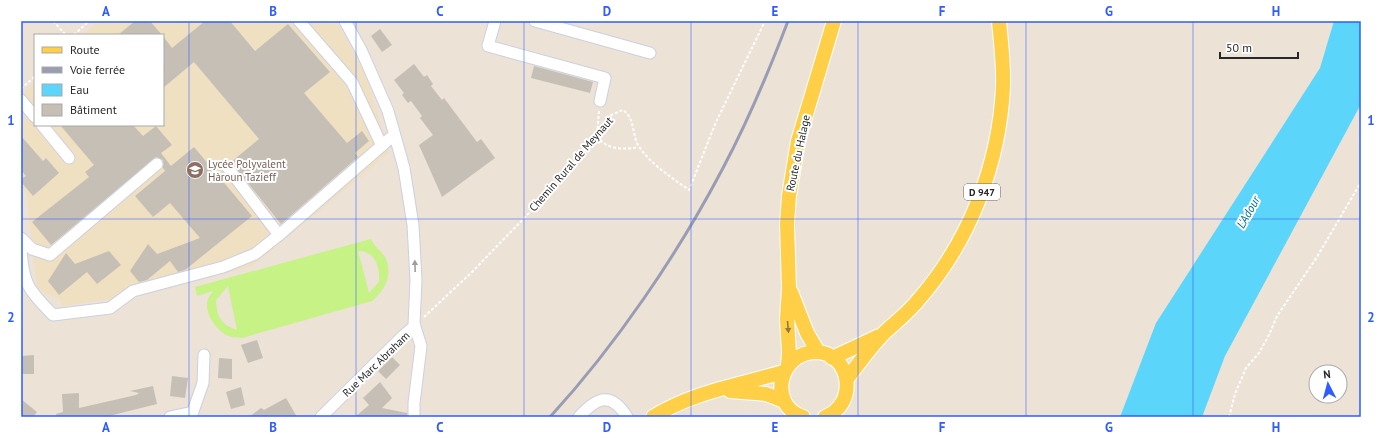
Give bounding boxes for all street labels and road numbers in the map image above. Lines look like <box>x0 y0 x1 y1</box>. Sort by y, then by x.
street label: Chemin Rural de Meynaut <box>526 113 616 214</box>
street label: Route du Halage <box>783 113 813 192</box>
road number: D 947 <box>964 184 1000 200</box>
street label: Rue Marc Abraham <box>339 328 413 400</box>

